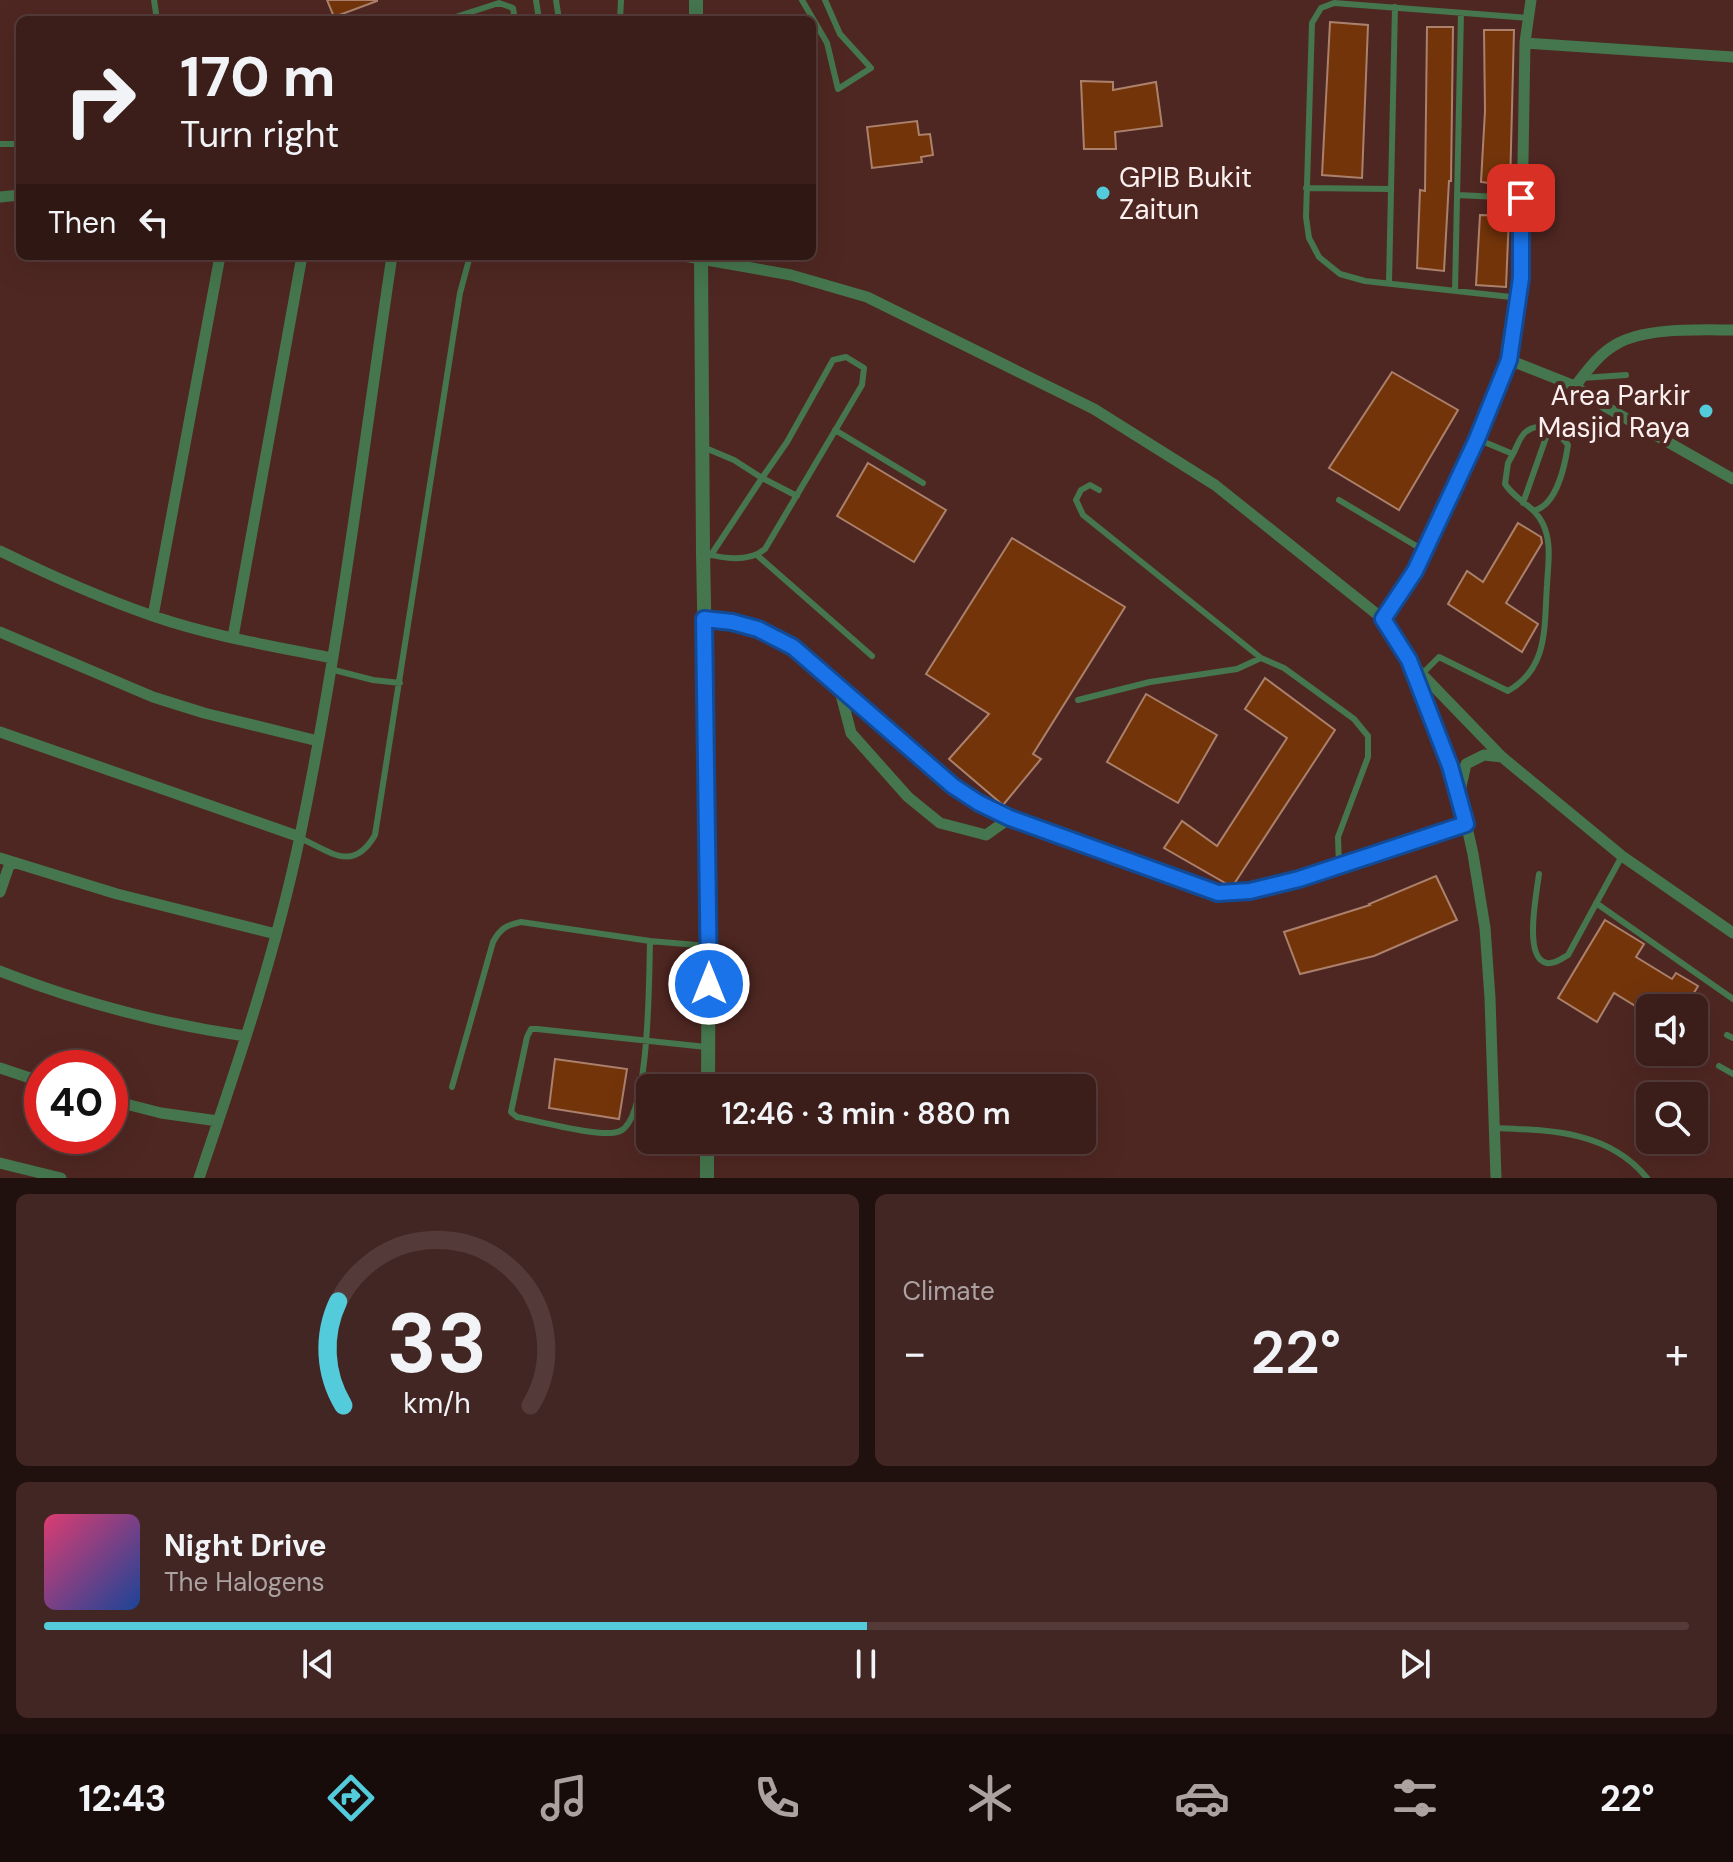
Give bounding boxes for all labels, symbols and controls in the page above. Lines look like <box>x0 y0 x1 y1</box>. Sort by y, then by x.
text: 170 m <box>180 40 335 113</box>
icon: right <box>48 48 152 152</box>
text: Turn right <box>180 111 339 158</box>
place label: GPIB Bukit Zaitun <box>1119 159 1252 228</box>
pin <box>1487 164 1555 232</box>
icon: arrive <box>1499 176 1543 220</box>
marker: GPIB Bukit Zaitun <box>1094 184 1112 202</box>
icon: left <box>132 200 176 244</box>
text: Then <box>48 203 116 242</box>
place label: Area Parkir Masjid Raya <box>1538 377 1690 446</box>
marker: Area Parkir Masjid Raya <box>1697 402 1715 420</box>
position arrow <box>667 942 751 1026</box>
map controls <box>1636 994 1708 1154</box>
button: sound <box>1636 994 1708 1066</box>
speed limit sign: 40 <box>24 1050 128 1154</box>
button: search <box>1636 1082 1708 1154</box>
text: 12:46 · 3 min · 880 m <box>721 1094 1011 1133</box>
text: Climate <box>903 1274 995 1308</box>
text: 33 <box>387 1289 487 1398</box>
text: 22° <box>1250 1313 1341 1392</box>
text: − <box>903 1324 927 1382</box>
text: + <box>1665 1324 1689 1382</box>
text: km/h <box>403 1385 471 1422</box>
text: Night Drive <box>164 1526 327 1565</box>
text: The Halogens <box>164 1565 324 1599</box>
icon: previous <box>296 1642 340 1686</box>
icon: pause <box>844 1642 888 1686</box>
icon: next <box>1393 1642 1437 1686</box>
icon: directions <box>323 1770 379 1826</box>
icon: music <box>536 1770 592 1826</box>
icon: phone <box>749 1770 805 1826</box>
icon: climate <box>962 1770 1018 1826</box>
icon: car <box>1174 1770 1230 1826</box>
icon: filters <box>1387 1770 1443 1826</box>
text: 12:43 <box>78 1775 167 1822</box>
text: 22° <box>1600 1775 1655 1822</box>

